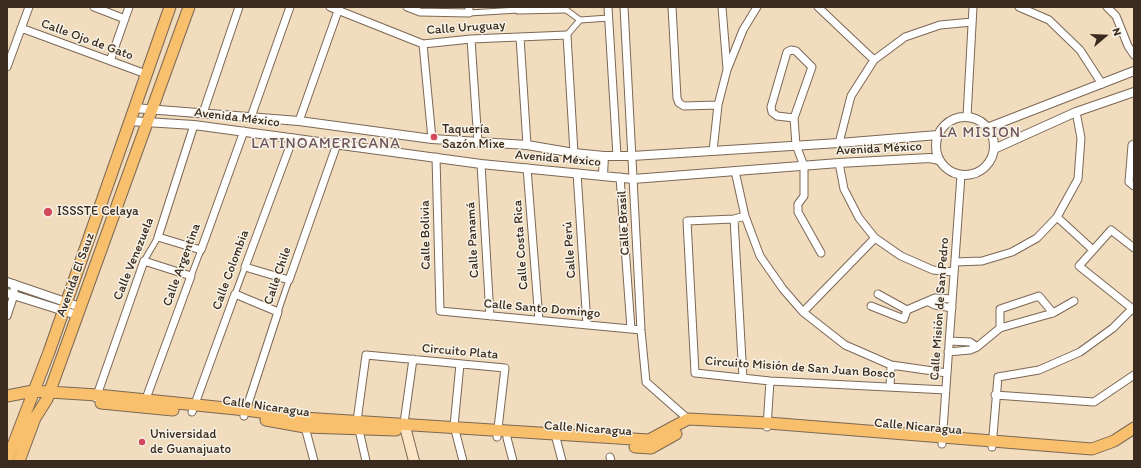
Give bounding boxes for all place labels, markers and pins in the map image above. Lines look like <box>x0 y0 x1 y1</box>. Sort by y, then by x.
place label: Taquería Sazón Mixe <box>442 122 505 153</box>
marker: Taquería Sazón Mixe <box>429 132 439 142</box>
place label: ISSSTE Celaya <box>57 204 139 220</box>
marker: ISSSTE Celaya <box>42 206 54 218</box>
place label: Universidad de Guanajuato <box>150 427 231 458</box>
marker: Universidad de Guanajuato <box>137 437 147 447</box>

